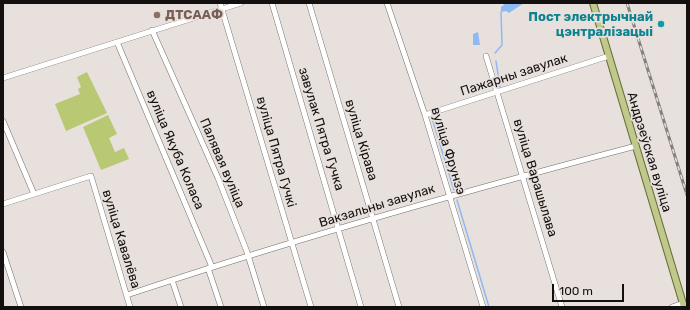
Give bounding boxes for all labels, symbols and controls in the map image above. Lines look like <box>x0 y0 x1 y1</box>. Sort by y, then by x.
place label: ДТСААФ <box>165 7 223 23</box>
place label: Пост электрычнай цэнтралізацыі <box>528 9 653 40</box>
marker: ДТСААФ <box>152 10 162 20</box>
marker: Пост электрычнай цэнтралізацыі <box>656 19 666 29</box>
street label: Пажарны завулак <box>459 50 569 100</box>
street label: завулак Пятра Гучка <box>295 66 347 192</box>
street label: вуліца Якуба Коласа <box>143 88 207 212</box>
street label: Андрэеўская вуліца <box>623 90 675 214</box>
street label: вуліца Пятра Гучкі <box>253 95 299 209</box>
street label: вуліца Кірава <box>341 98 381 182</box>
street label: вуліца Фрунзэ <box>427 105 469 197</box>
street label: Палявая вуліца <box>196 116 248 210</box>
street label: вуліца Варашылава <box>510 117 560 239</box>
street label: Вакзальны завулак <box>317 181 437 231</box>
street label: вуліца Кавалёва <box>99 188 143 290</box>
scale bar <box>554 276 626 302</box>
text: 100 m <box>559 284 593 298</box>

